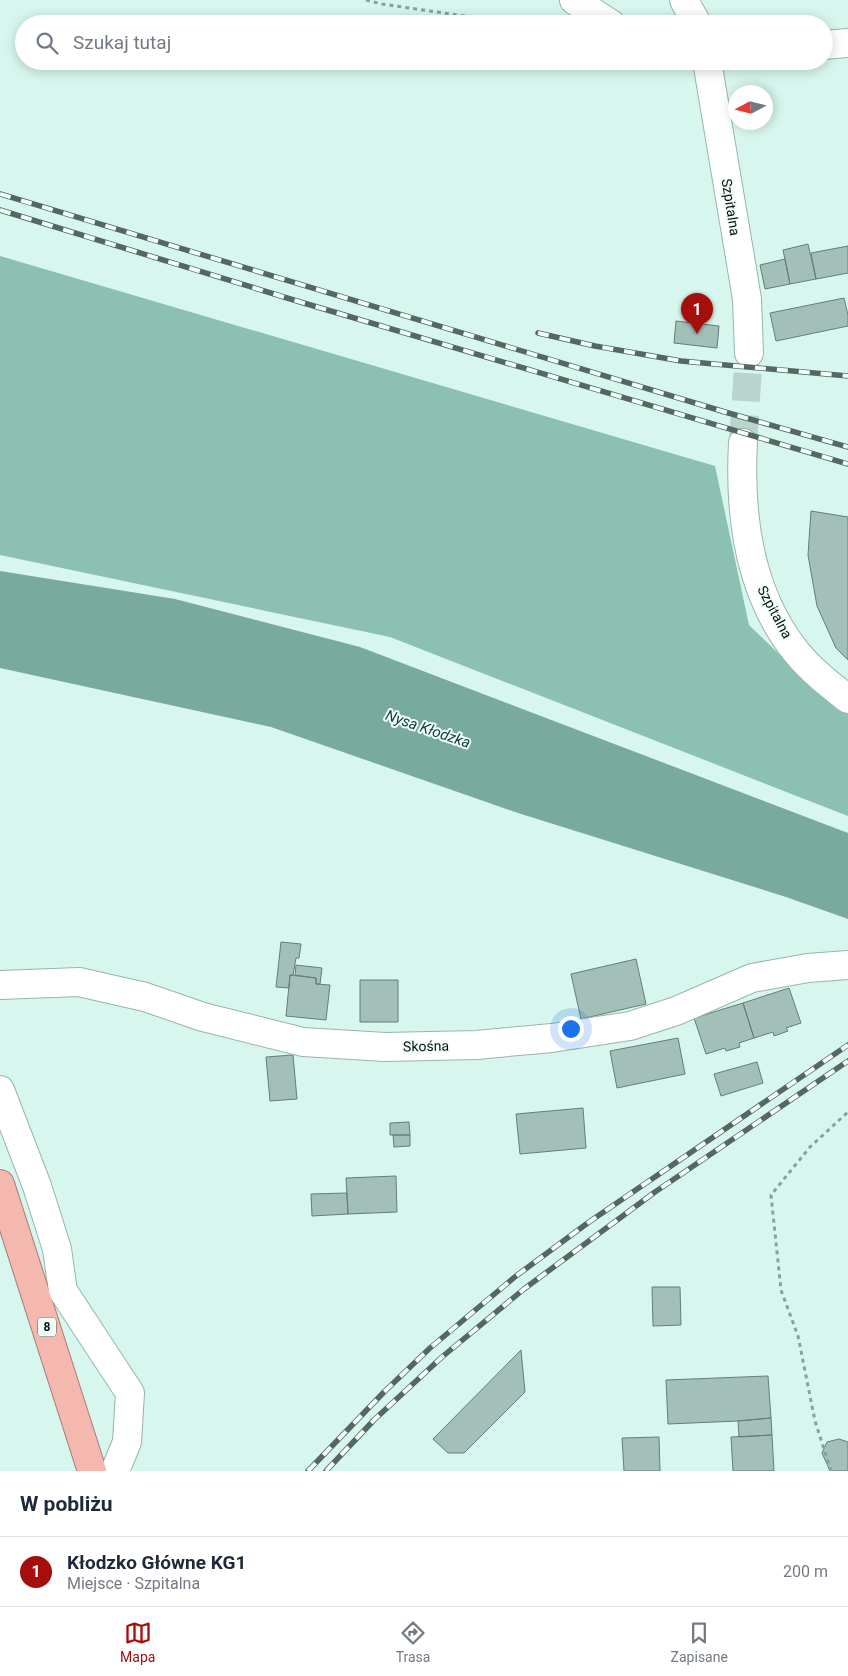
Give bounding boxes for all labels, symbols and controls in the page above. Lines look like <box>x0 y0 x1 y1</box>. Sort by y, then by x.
search box <box>15 15 833 70</box>
icon: search <box>33 29 61 57</box>
text: Szukaj tutaj <box>73 31 171 54</box>
north arrow <box>728 85 773 130</box>
street label: Szpitalna <box>719 177 743 237</box>
pin: 1 <box>681 293 713 334</box>
street label: Szpitalna <box>754 583 796 641</box>
water label: Nysa Kłodzka <box>383 706 473 752</box>
your location <box>558 1016 584 1042</box>
street label: Skośna <box>403 1038 449 1054</box>
road number: 8 <box>38 1318 56 1336</box>
text: W pobliżu <box>20 1492 113 1516</box>
text: Kłodzko Główne KG1 <box>67 1551 246 1574</box>
text: 1 <box>31 1562 41 1581</box>
text: 200 m <box>783 1562 828 1581</box>
text: Miejsce · Szpitalna <box>67 1574 200 1593</box>
tab: Mapa <box>120 1619 155 1665</box>
tab: Trasa <box>396 1619 430 1665</box>
tab: Zapisane <box>671 1619 728 1665</box>

